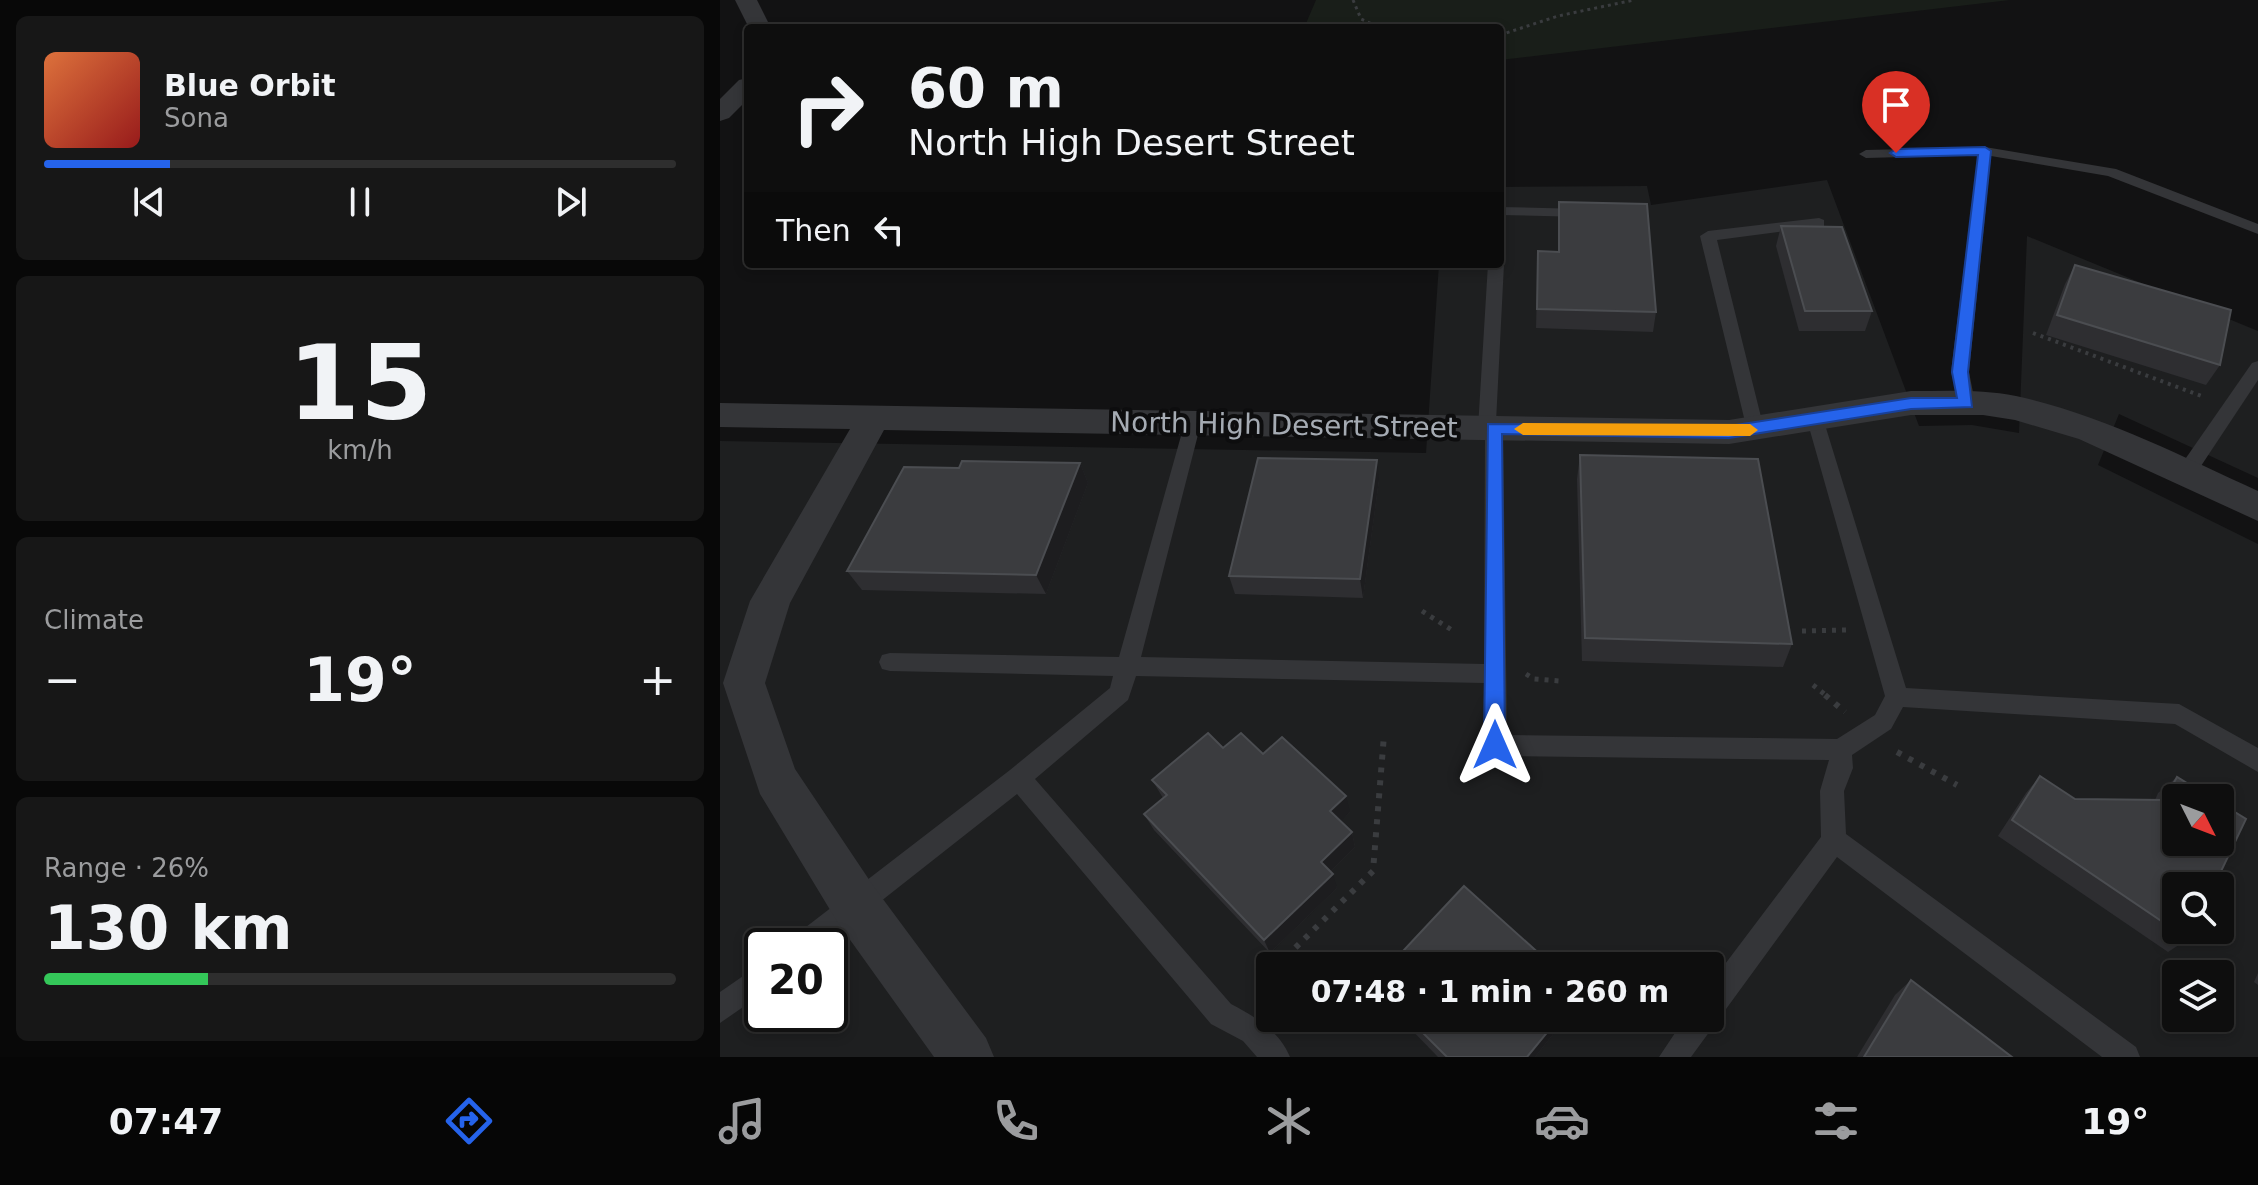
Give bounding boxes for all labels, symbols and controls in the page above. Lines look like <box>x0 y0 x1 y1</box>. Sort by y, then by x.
text: 60 m <box>908 55 1064 120</box>
icon: right <box>776 56 880 160</box>
text: Blue Orbit <box>164 68 336 103</box>
pin <box>1862 71 1930 153</box>
icon: arrive <box>1874 83 1918 127</box>
text: Sona <box>164 103 229 133</box>
text: North High Desert Street <box>908 122 1355 163</box>
icon: previous <box>127 180 171 224</box>
icon: pause <box>338 180 382 224</box>
icon: next <box>549 180 593 224</box>
icon: left <box>867 208 911 252</box>
text: Then <box>776 213 851 248</box>
text: 15 <box>288 322 432 444</box>
street label: North High Desert Street <box>1110 405 1458 445</box>
text: km/h <box>327 435 393 465</box>
text: Climate <box>44 605 144 635</box>
text: 19° <box>303 645 417 715</box>
text: − <box>44 654 81 705</box>
text: + <box>639 654 676 705</box>
position arrow <box>1453 703 1537 787</box>
north arrow <box>2162 784 2234 856</box>
map controls <box>2162 784 2234 1032</box>
text: Range · 26% <box>44 853 209 883</box>
button: search <box>2162 872 2234 944</box>
text: 130 km <box>44 893 293 963</box>
speed limit sign: 20 <box>744 928 848 1032</box>
button: layers <box>2162 960 2234 1032</box>
text: 07:48 · 1 min · 260 m <box>1311 974 1669 1009</box>
icon: directions <box>441 1093 497 1149</box>
icon: music <box>714 1093 770 1149</box>
icon: phone <box>988 1093 1044 1149</box>
icon: climate <box>1261 1093 1317 1149</box>
icon: car <box>1534 1093 1590 1149</box>
icon: filters <box>1808 1093 1864 1149</box>
text: 07:47 <box>109 1101 223 1142</box>
text: 19° <box>2081 1101 2149 1142</box>

